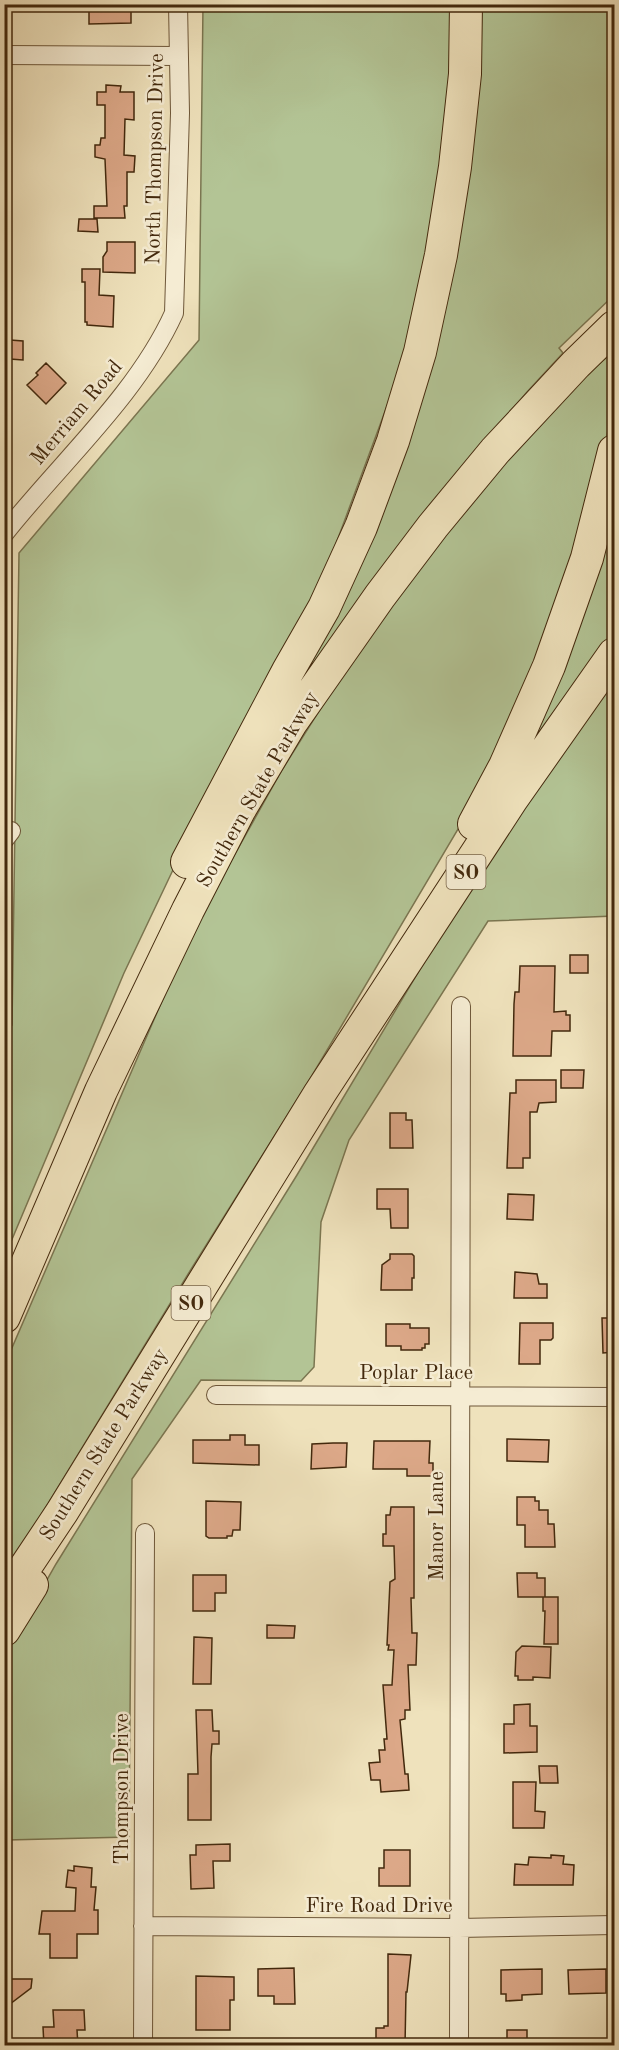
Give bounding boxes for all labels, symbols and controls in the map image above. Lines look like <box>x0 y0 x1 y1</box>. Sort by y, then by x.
street label: North Thompson Drive <box>143 53 168 265</box>
street label: Merriam Road <box>27 356 127 469</box>
street label: Southern State Parkway <box>194 688 323 891</box>
road number: SO <box>446 855 486 889</box>
road number: SO <box>172 1286 210 1320</box>
street label: Southern State Parkway <box>36 1345 172 1545</box>
street label: Poplar Place <box>359 1363 473 1384</box>
street label: Manor Lane <box>427 1471 448 1581</box>
street label: Thompson Drive <box>112 1713 133 1865</box>
street label: Fire Road Drive <box>305 1896 453 1917</box>

